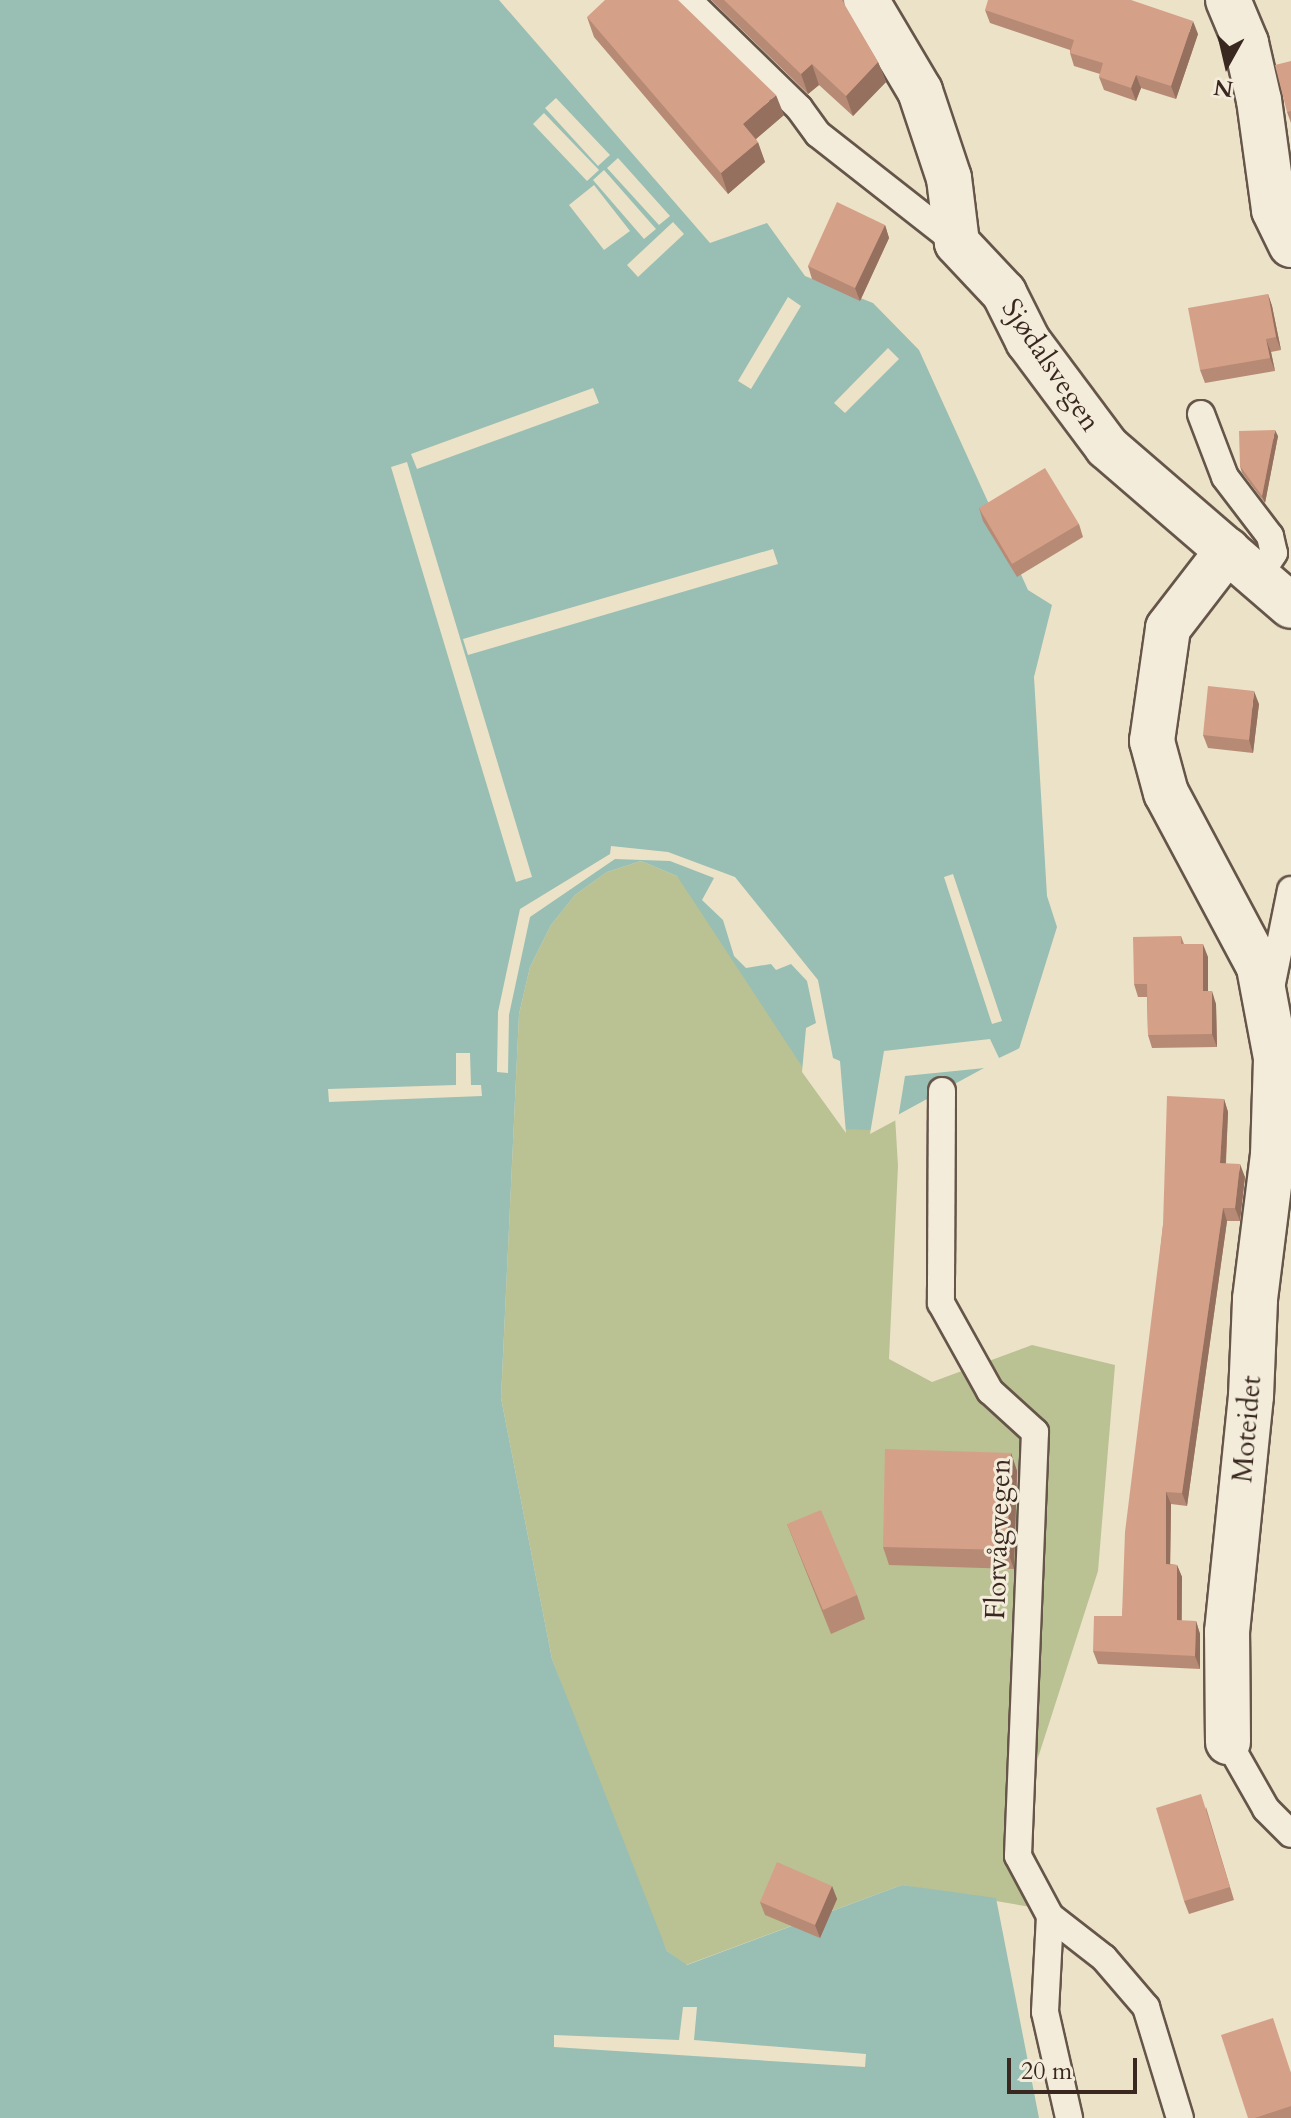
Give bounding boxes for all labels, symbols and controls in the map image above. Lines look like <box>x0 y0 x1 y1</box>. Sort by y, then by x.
north arrow <box>1187 24 1267 104</box>
text: N <box>1212 72 1235 104</box>
street label: Sjødalsvegen <box>994 292 1108 438</box>
street label: Moteidet <box>1226 1374 1268 1484</box>
street label: Florvågvegen <box>978 1458 1018 1620</box>
scale bar <box>1011 2042 1141 2092</box>
text: 20 m <box>1021 2055 1072 2088</box>

